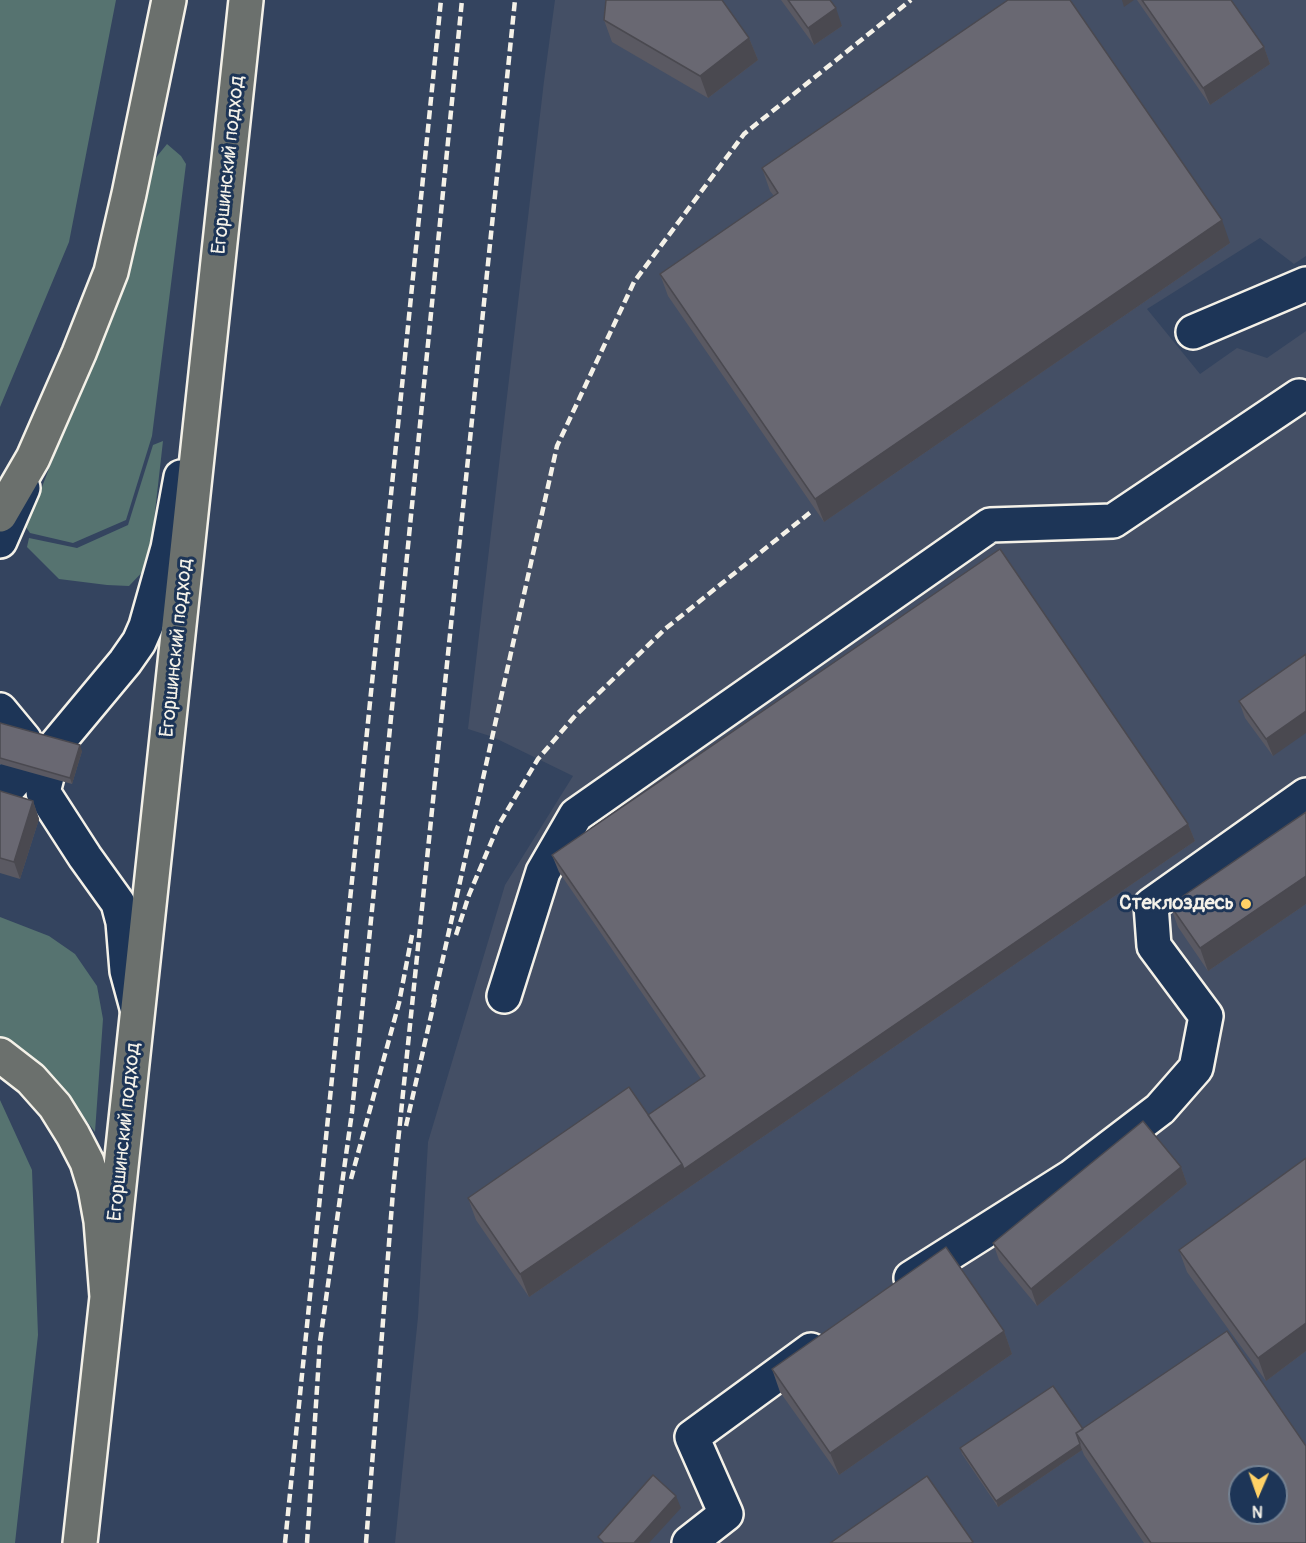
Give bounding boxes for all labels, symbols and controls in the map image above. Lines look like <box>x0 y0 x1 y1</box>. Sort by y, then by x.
street label: Егоршинский подход <box>208 75 250 255</box>
street label: Егоршинский подход <box>156 558 198 738</box>
place label: Стеклоздесь <box>1119 892 1234 916</box>
marker: Стеклоздесь <box>1239 897 1253 911</box>
street label: Егоршинский подход <box>104 1042 146 1222</box>
north arrow <box>1228 1465 1288 1525</box>
text: N <box>1252 1501 1263 1521</box>

